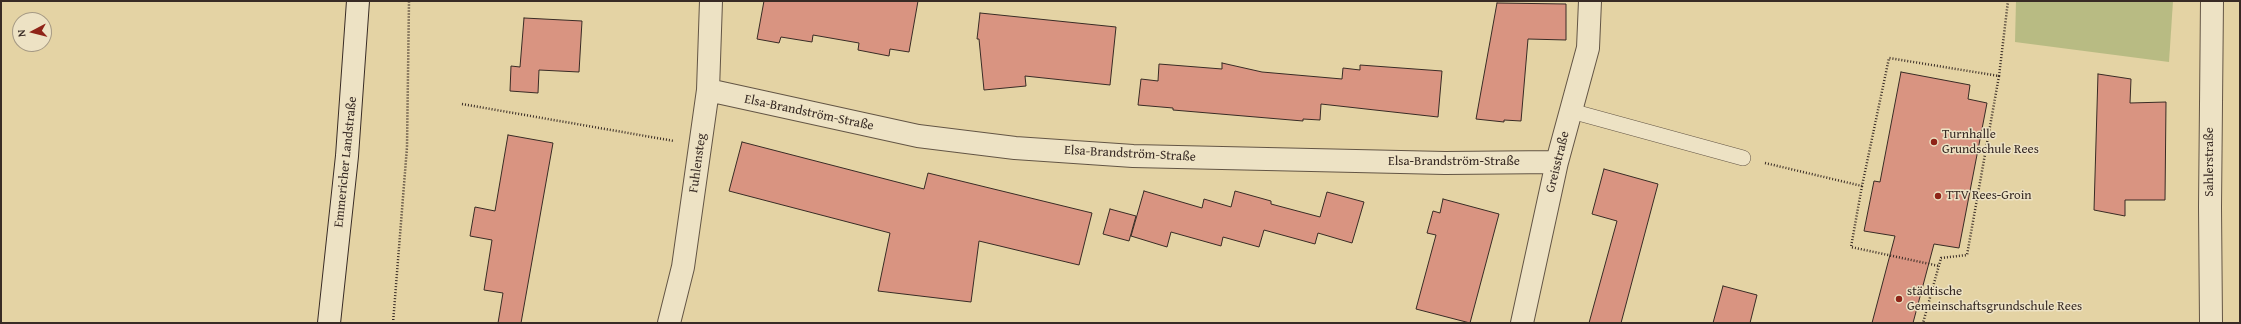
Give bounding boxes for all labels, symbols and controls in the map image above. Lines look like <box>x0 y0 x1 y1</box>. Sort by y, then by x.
north arrow <box>12 12 52 52</box>
text: N <box>13 29 29 38</box>
street label: Elsa-Brandström-Straße <box>743 92 875 134</box>
street label: Emmericher Landstraße <box>331 96 361 228</box>
place label: Turnhalle Grundschule Rees <box>1942 127 2039 158</box>
street label: Sahlerstraße <box>2202 127 2218 197</box>
street label: Greisstraße <box>1543 130 1573 194</box>
street label: Fuhlensteg <box>686 132 710 194</box>
marker: Turnhalle Grundschule Rees <box>1929 137 1939 147</box>
street label: Elsa-Brandström-Straße <box>1064 143 1196 165</box>
street label: Elsa-Brandström-Straße <box>1388 154 1520 170</box>
place label: TTV Rees-Groin <box>1946 188 2032 204</box>
marker: TTV Rees-Groin <box>1933 191 1943 201</box>
place label: städtische Gemeinschaftsgrundschule Rees <box>1907 284 2082 315</box>
marker: städtische Gemeinschaftsgrundschule Rees <box>1894 294 1904 304</box>

